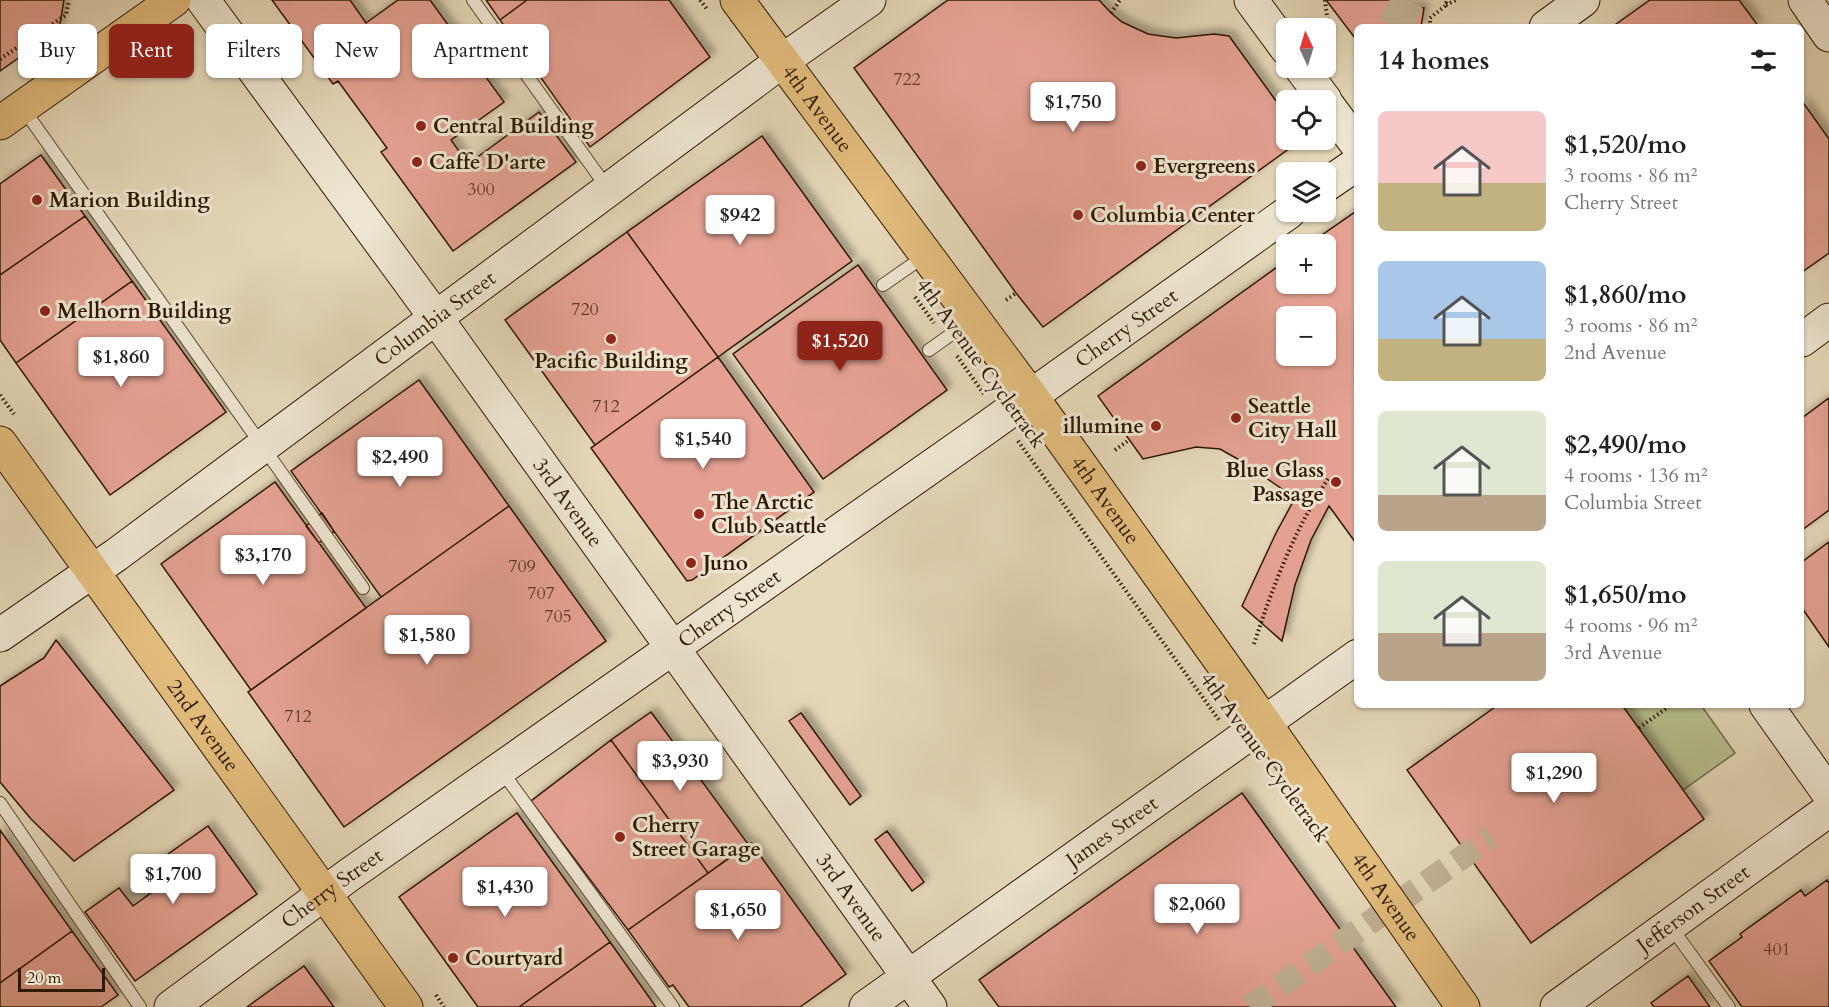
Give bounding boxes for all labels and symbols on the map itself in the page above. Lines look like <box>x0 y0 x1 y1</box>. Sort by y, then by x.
north arrow <box>1276 18 1336 78</box>
street label: 4th Avenue <box>775 59 859 159</box>
house number: 722 <box>893 67 921 92</box>
pin: $1,750 <box>1024 82 1122 133</box>
place label: Central Building <box>433 112 594 141</box>
marker: Central Building <box>414 119 428 133</box>
place label: Caffe D'arte <box>429 148 546 177</box>
place label: Evergreens <box>1153 152 1255 181</box>
marker: Caffe D'arte <box>410 155 424 169</box>
marker: Evergreens <box>1134 159 1148 173</box>
house number: 300 <box>467 177 495 202</box>
place label: Marion Building <box>49 186 210 215</box>
marker: Marion Building <box>30 193 44 207</box>
pin: $942 <box>704 195 776 246</box>
place label: Columbia Center <box>1090 201 1255 230</box>
marker: Columbia Center <box>1071 208 1085 222</box>
street label: Columbia Street <box>369 264 502 374</box>
street label: 4th Avenue Cycletrack <box>909 272 1053 455</box>
street label: Cherry Street <box>1069 282 1184 375</box>
place label: Melhorn Building <box>57 297 231 326</box>
house number: 720 <box>571 297 599 322</box>
marker: Melhorn Building <box>38 304 52 318</box>
pin: $1,520 <box>791 321 889 372</box>
marker: Pacific Building <box>604 332 618 346</box>
pin: $1,860 <box>72 337 170 388</box>
place label: Pacific Building <box>534 347 688 376</box>
place label: Seattle City Hall <box>1248 392 1337 445</box>
house number: 712 <box>592 394 620 419</box>
marker: Seattle City Hall <box>1229 411 1243 425</box>
place label: illumine <box>1063 412 1144 441</box>
pin: $1,540 <box>654 419 752 470</box>
marker: illumine <box>1149 419 1163 433</box>
pin: $2,490 <box>351 437 449 488</box>
street label: 4th Avenue <box>1063 450 1147 550</box>
street label: 3rd Avenue <box>526 452 610 553</box>
place label: Blue Glass Passage <box>1225 456 1324 509</box>
marker: Blue Glass Passage <box>1329 475 1343 489</box>
place label: The Arctic Club Seattle <box>711 488 827 541</box>
marker: The Arctic Club Seattle <box>692 507 706 521</box>
pin: $3,170 <box>214 535 312 586</box>
place label: Juno <box>700 549 748 578</box>
house number: 709 <box>508 554 536 579</box>
marker: Juno <box>684 556 698 570</box>
street label: Cherry Street <box>672 562 787 655</box>
house number: 707 <box>527 581 555 606</box>
house number: 705 <box>544 604 572 629</box>
pin: $1,580 <box>378 615 476 666</box>
street label: 4th Avenue Cycletrack <box>1193 666 1337 849</box>
street label: 2nd Avenue <box>160 674 246 778</box>
house number: 712 <box>284 704 312 729</box>
pin: $3,930 <box>631 741 729 792</box>
pin: $1,290 <box>1505 753 1603 804</box>
street label: James Street <box>1058 789 1164 877</box>
place label: Cherry Street Garage <box>632 811 761 864</box>
marker: Cherry Street Garage <box>613 830 627 844</box>
street label: Cherry Street <box>275 841 389 936</box>
street label: 3rd Avenue <box>809 847 893 948</box>
street label: 4th Avenue <box>1344 847 1427 947</box>
pin: $1,700 <box>124 854 222 905</box>
street label: Jefferson Street <box>1629 858 1756 961</box>
pin: $1,430 <box>456 867 554 918</box>
pin: $2,060 <box>1148 884 1246 935</box>
pin: $1,650 <box>689 890 787 941</box>
house number: 401 <box>1763 937 1791 962</box>
place label: Courtyard <box>465 944 563 973</box>
marker: Courtyard <box>446 951 460 965</box>
scale bar <box>18 965 105 992</box>

